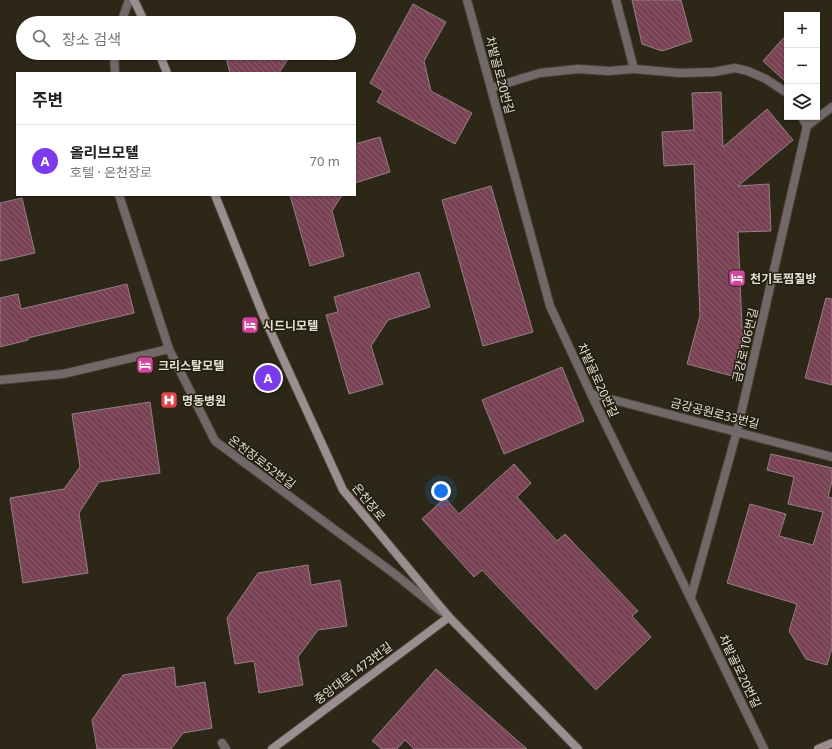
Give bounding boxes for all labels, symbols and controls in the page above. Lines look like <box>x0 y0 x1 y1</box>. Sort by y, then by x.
map controls <box>784 12 820 120</box>
button: + <box>784 12 820 48</box>
search box <box>16 16 356 60</box>
icon: search <box>30 27 52 49</box>
text: 장소 검색 <box>62 29 121 49</box>
street label: 차밭골로20번길 <box>481 34 519 116</box>
button: − <box>784 48 820 84</box>
button: layers <box>784 84 820 120</box>
text: 주변 <box>32 88 63 111</box>
text: 올리브모텔 <box>70 142 139 162</box>
text: A <box>41 152 50 170</box>
text: 70 m <box>310 152 340 170</box>
text: 호텔 · 온천장로 <box>70 163 152 181</box>
hotel icon: 천기토찜질방 <box>727 268 747 288</box>
place label: 천기토찜질방 <box>750 270 816 287</box>
street label: 금강로106번길 <box>728 306 762 384</box>
hotel icon: 시드니모텔 <box>240 315 260 335</box>
place label: 시드니모텔 <box>263 317 318 334</box>
street label: 차밭골로20번길 <box>573 340 623 420</box>
hotel icon: 크리스탈모텔 <box>135 355 155 375</box>
place label: 크리스탈모텔 <box>158 357 224 374</box>
pin: A <box>255 363 281 393</box>
hospital icon: 명동병원 <box>159 390 179 410</box>
place label: 명동병원 <box>182 392 226 409</box>
street label: 금강공원로33번길 <box>669 394 761 432</box>
street label: 온천장로52번길 <box>225 431 299 493</box>
street label: 온천장로 <box>348 479 390 525</box>
your location <box>431 481 451 501</box>
street label: 차밭골로20번길 <box>715 631 765 711</box>
street label: 중앙대로1473번길 <box>310 638 396 708</box>

